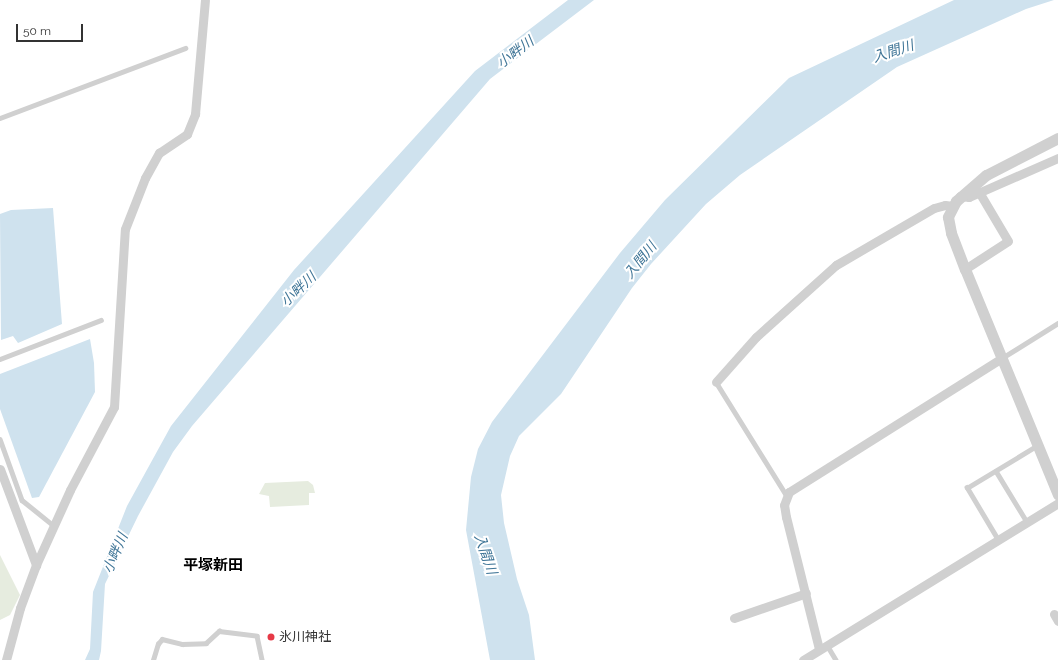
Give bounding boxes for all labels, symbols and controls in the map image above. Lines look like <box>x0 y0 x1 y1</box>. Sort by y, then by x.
scale bar <box>18 16 85 42</box>
text: 50 m <box>23 24 51 38</box>
water label: 小畔川 <box>493 33 537 71</box>
water label: 入間川 <box>870 37 916 65</box>
water label: 入間川 <box>620 238 660 282</box>
water label: 小畔川 <box>277 269 319 309</box>
water label: 小畔川 <box>99 530 131 576</box>
water label: 入間川 <box>471 531 501 577</box>
district label: 平塚新田 <box>183 557 243 575</box>
place label: 氷川神社 <box>279 629 331 645</box>
marker: 氷川神社 <box>266 632 276 642</box>

